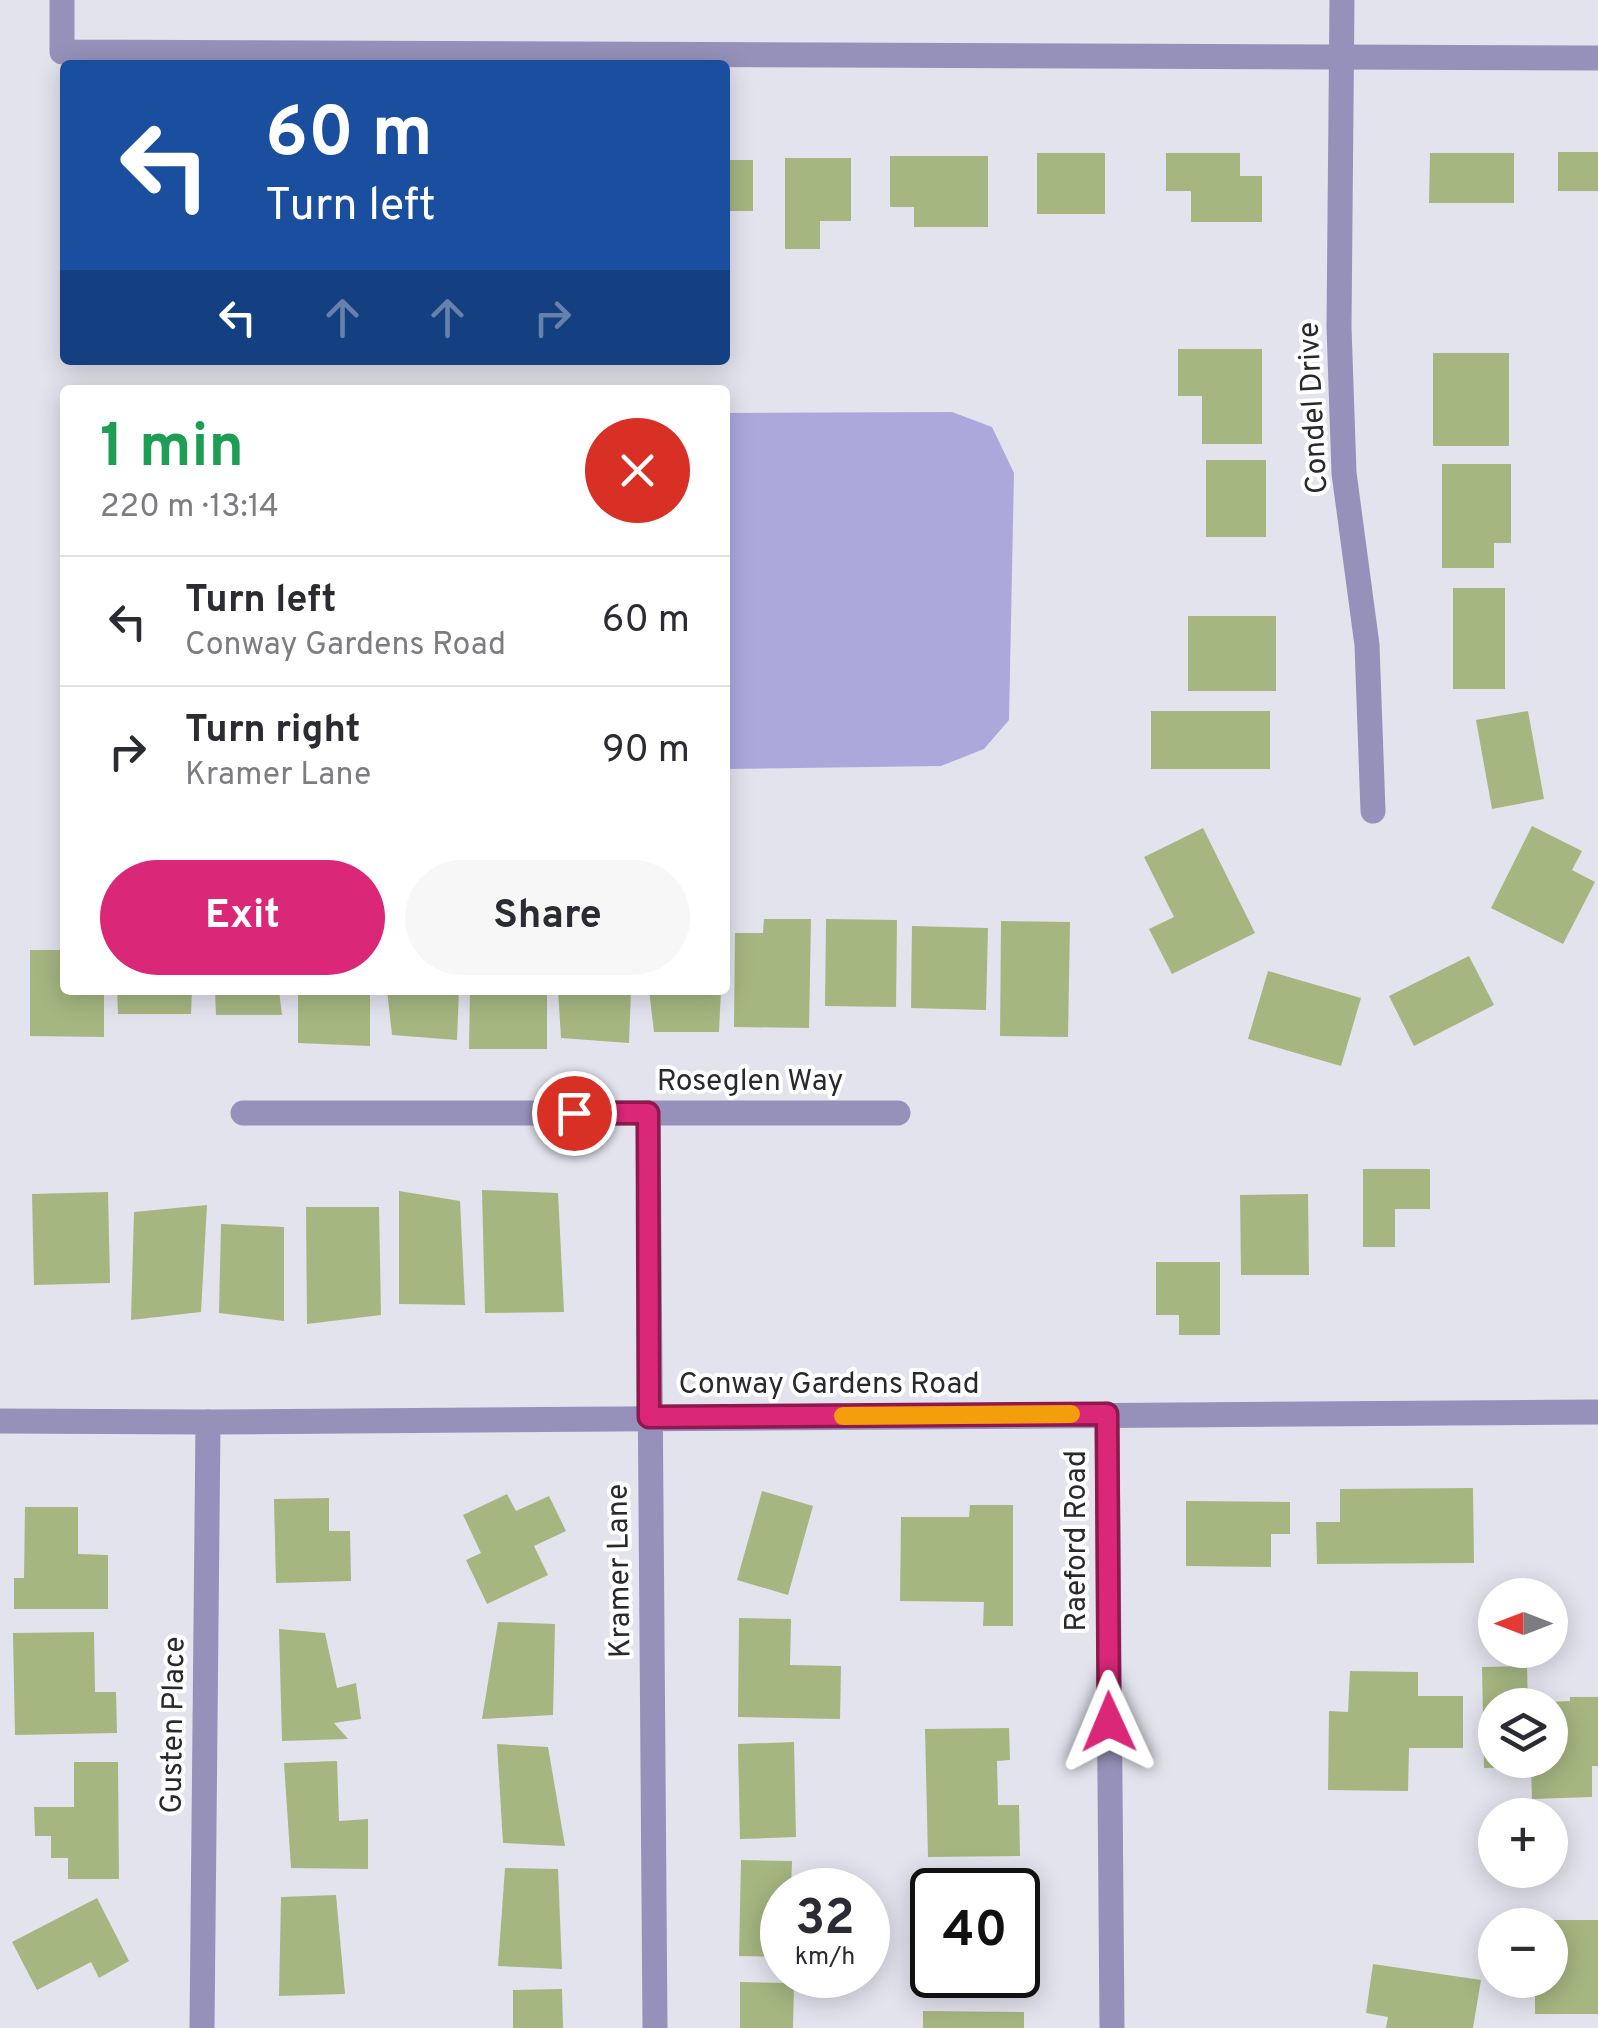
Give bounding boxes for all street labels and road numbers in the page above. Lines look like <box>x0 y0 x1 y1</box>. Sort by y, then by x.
street label: Condel Drive <box>1292 321 1337 495</box>
street label: Roseglen Way <box>657 1064 843 1101</box>
street label: Conway Gardens Road <box>678 1367 980 1404</box>
street label: Raeford Road <box>1059 1450 1096 1632</box>
street label: Kramer Lane <box>600 1483 641 1659</box>
street label: Gusten Place <box>154 1636 195 1814</box>

